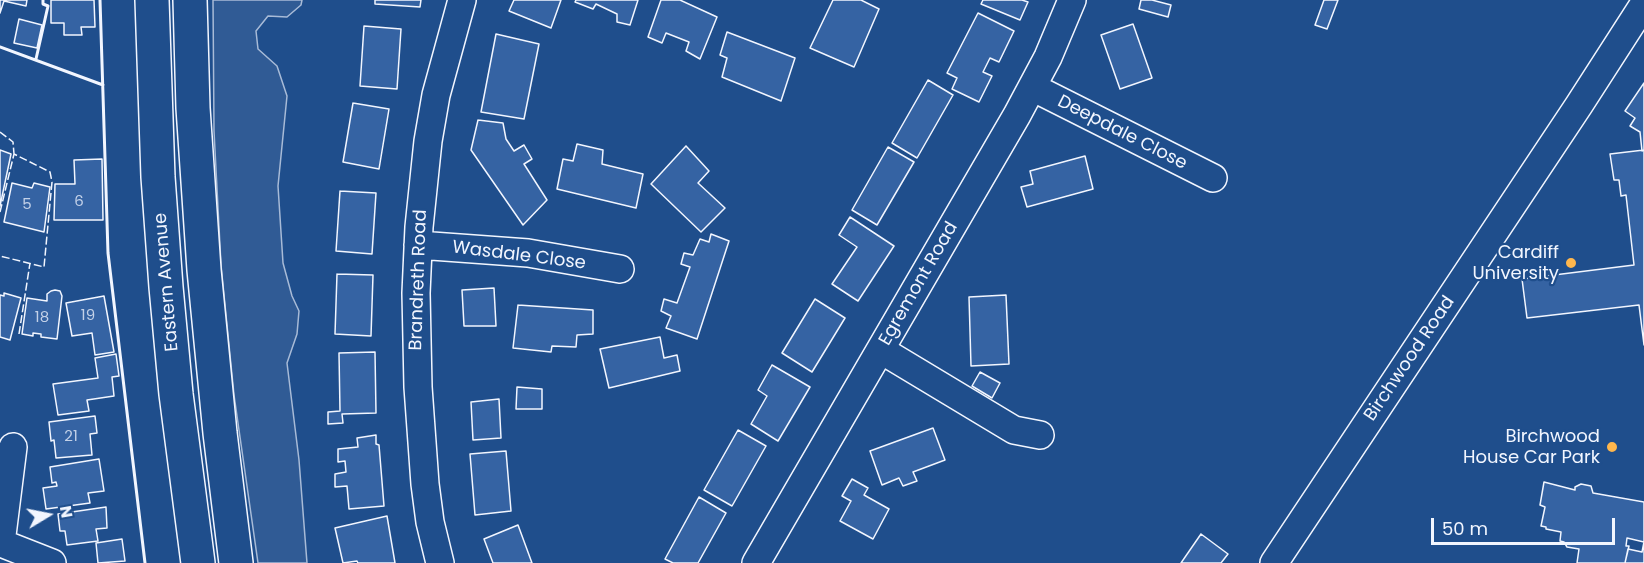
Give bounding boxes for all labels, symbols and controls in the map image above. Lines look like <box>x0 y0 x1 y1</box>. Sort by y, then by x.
street label: Deepdale Close <box>1054 91 1190 175</box>
house number: 6 <box>74 193 84 211</box>
house number: 5 <box>22 196 32 214</box>
street label: Brandreth Road <box>406 209 432 351</box>
street label: Eastern Avenue <box>150 212 184 352</box>
street label: Egremont Road <box>875 218 963 350</box>
street label: Wasdale Close <box>451 237 587 275</box>
place label: Cardiff University <box>1472 242 1559 284</box>
marker: Cardiff University <box>1564 256 1578 270</box>
street label: Birchwood Road <box>1360 292 1460 426</box>
house number: 19 <box>81 307 95 325</box>
house number: 18 <box>35 309 49 327</box>
place label: Birchwood House Car Park <box>1463 426 1600 468</box>
house number: 21 <box>64 428 78 446</box>
marker: Birchwood House Car Park <box>1605 440 1619 454</box>
north arrow <box>18 485 78 545</box>
text: N <box>54 504 79 520</box>
scale bar <box>1434 506 1618 544</box>
text: 50 m <box>1442 516 1488 541</box>

